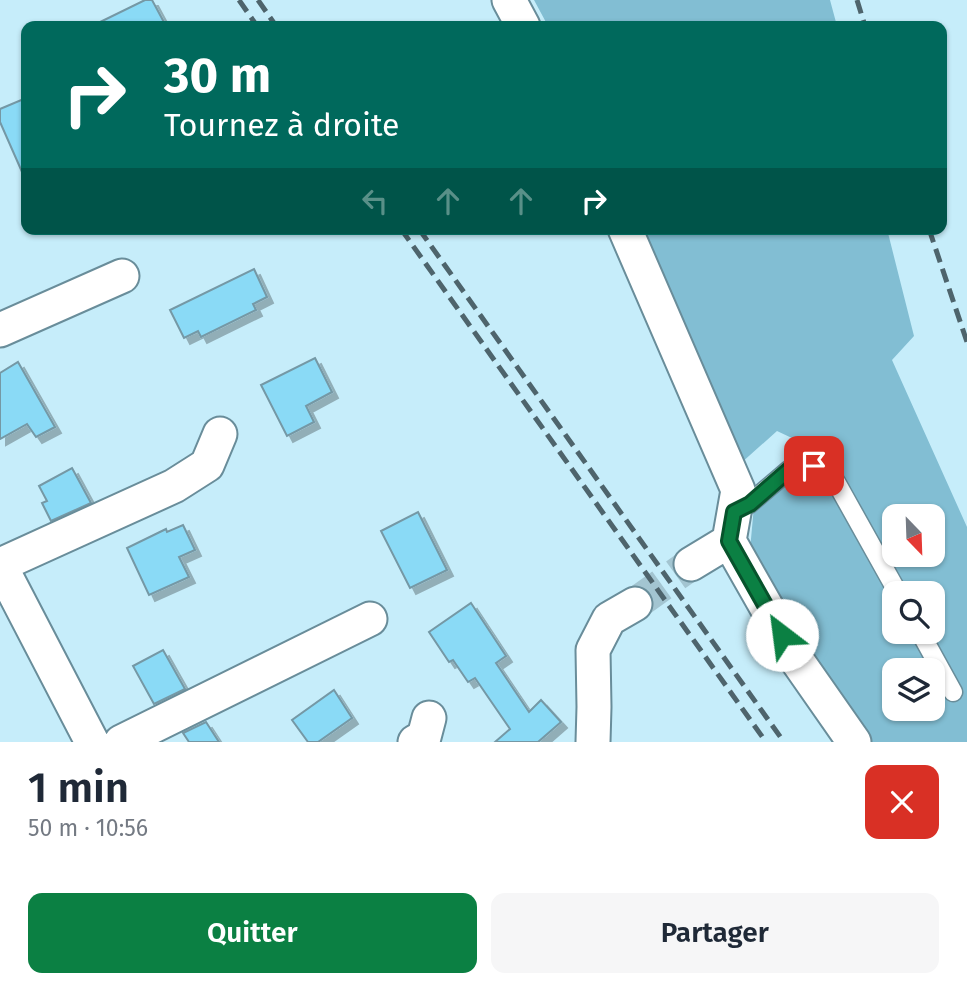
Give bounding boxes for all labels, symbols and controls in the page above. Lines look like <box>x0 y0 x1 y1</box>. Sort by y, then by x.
text: 30 m <box>164 46 271 105</box>
icon: right <box>49 49 140 140</box>
text: Tournez à droite <box>164 106 400 144</box>
icon: left <box>356 182 394 220</box>
icon: ahead <box>429 182 467 220</box>
icon: ahead <box>502 182 540 220</box>
icon: right <box>575 182 613 220</box>
pin <box>784 436 844 496</box>
icon: arrive <box>795 447 833 485</box>
north arrow <box>882 504 945 567</box>
map controls <box>882 504 945 721</box>
button: search <box>882 581 945 644</box>
position arrow <box>745 598 819 672</box>
button: layers <box>882 658 945 721</box>
text: 1 min <box>28 763 129 813</box>
button: close <box>865 765 939 839</box>
text: 50 m · 10:56 <box>28 814 148 842</box>
button: Quitter <box>28 893 477 973</box>
button: Partager <box>491 893 939 973</box>

